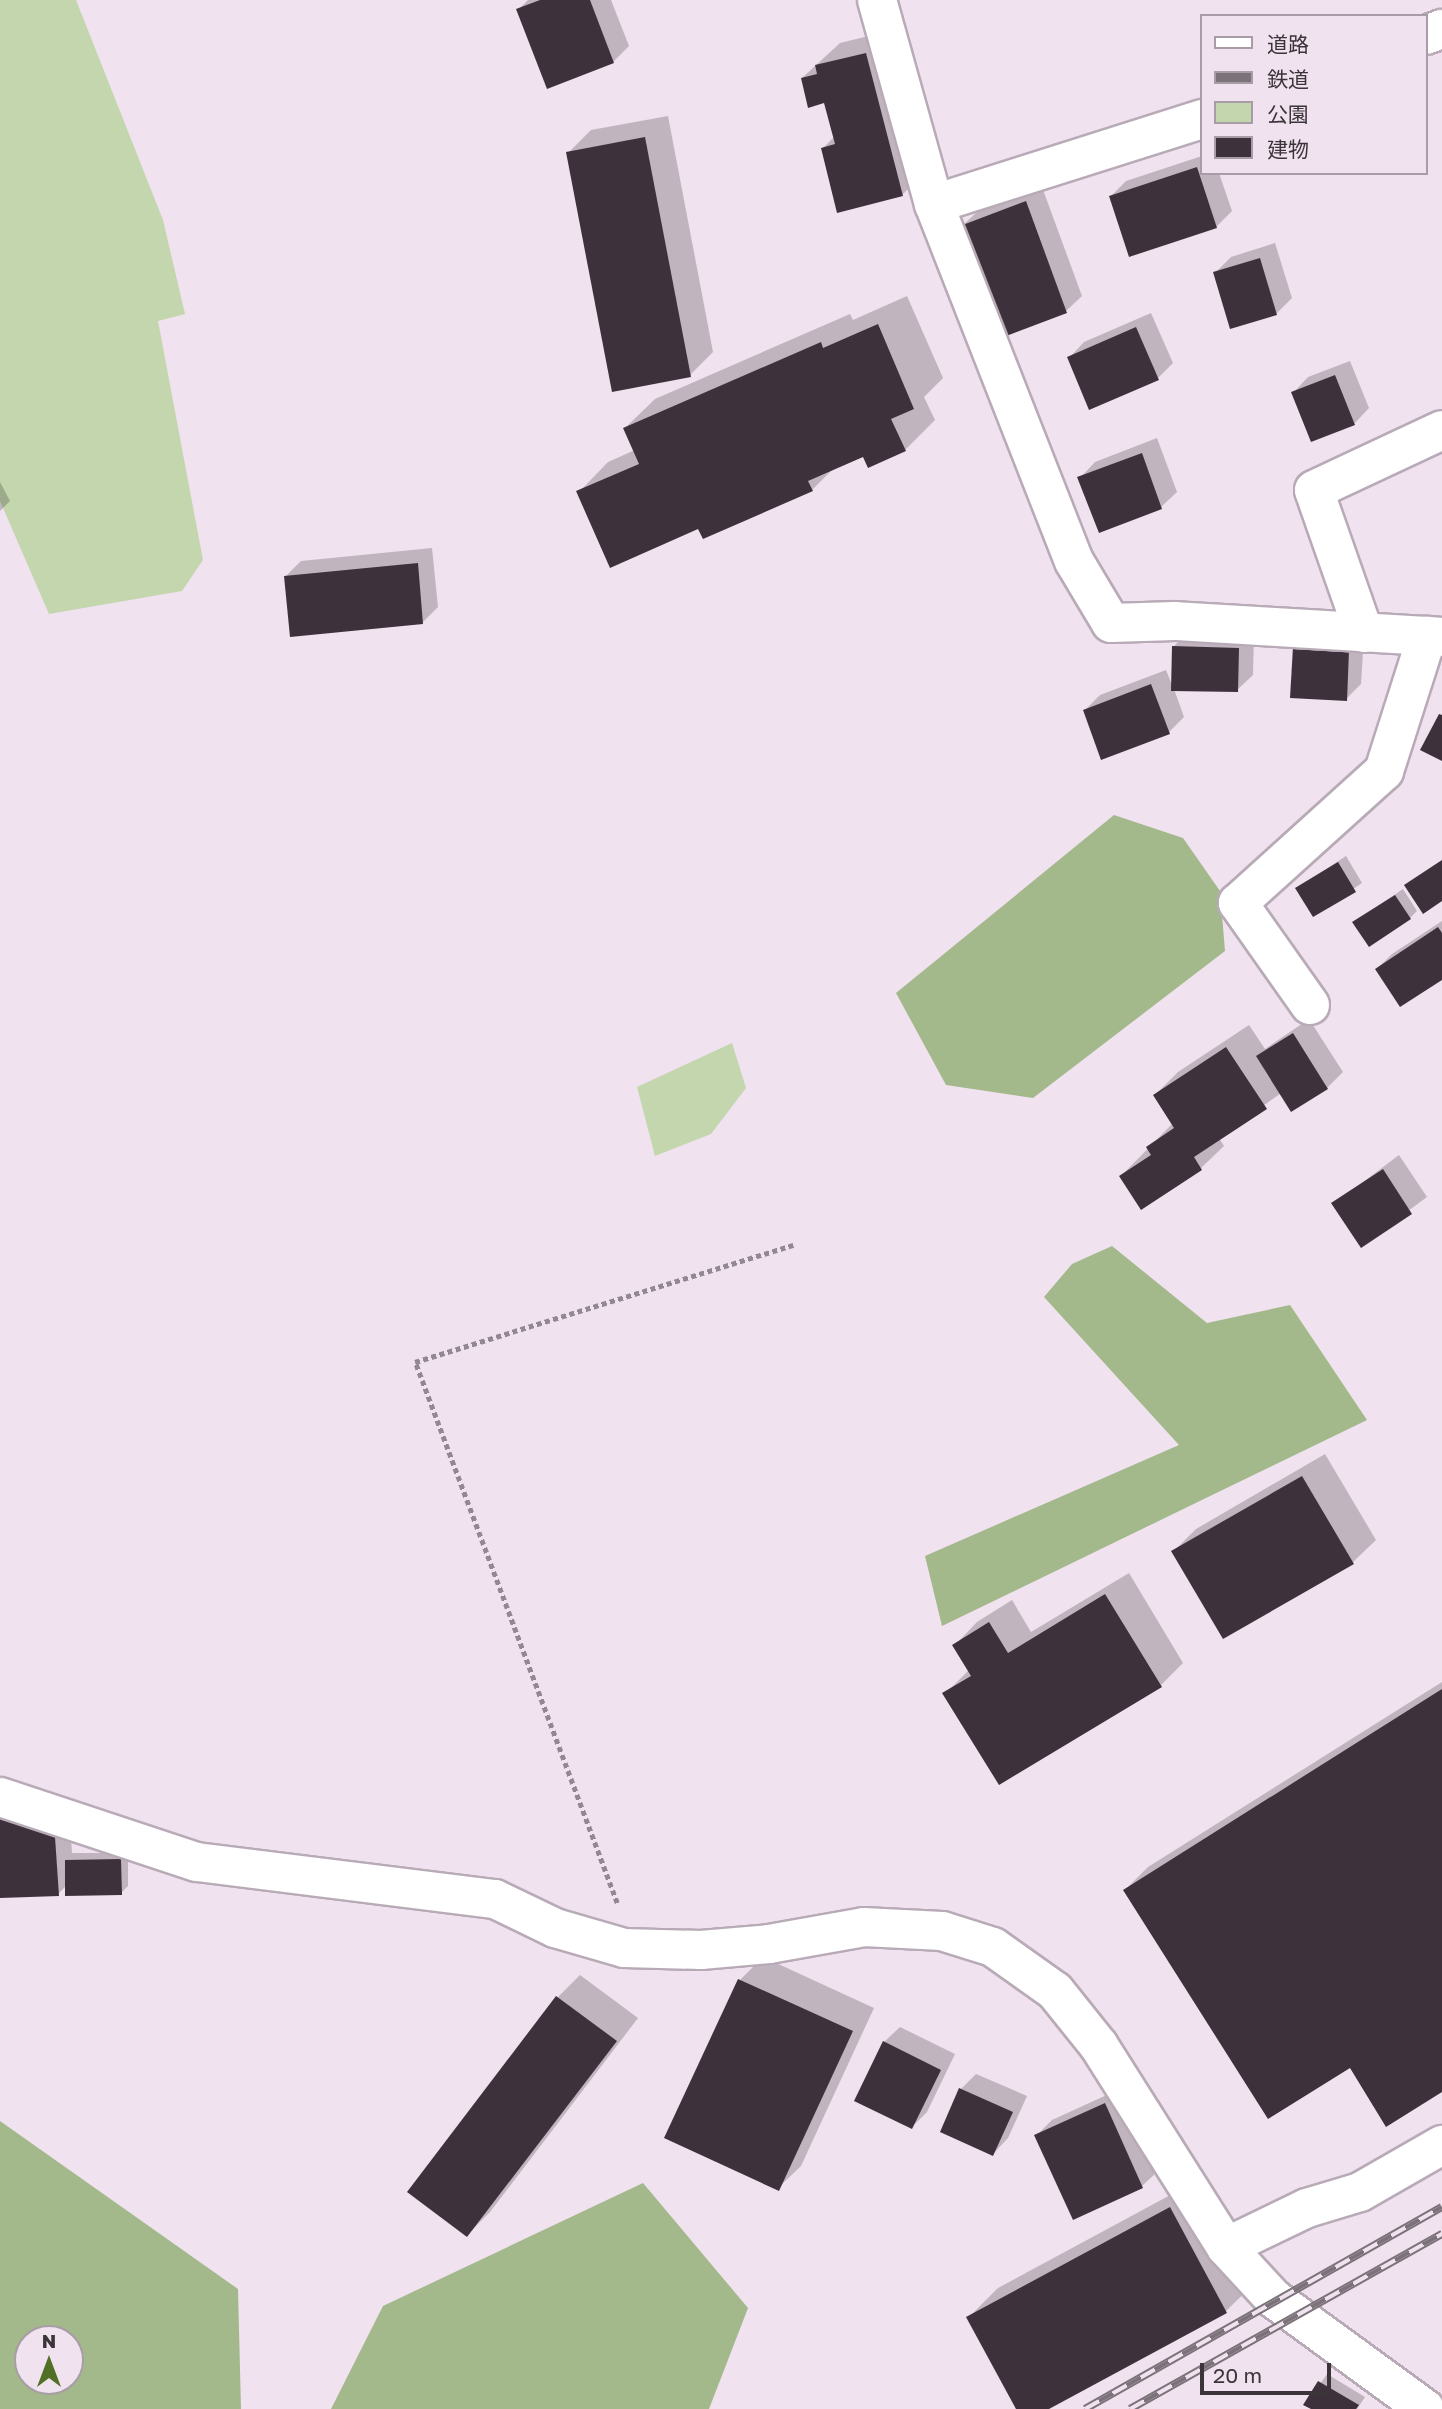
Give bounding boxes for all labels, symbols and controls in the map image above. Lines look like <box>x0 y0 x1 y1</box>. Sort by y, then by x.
legend <box>1200 14 1428 175</box>
text: 道路 <box>1267 31 1309 57</box>
text: 鉄道 <box>1267 66 1309 92</box>
text: 公園 <box>1267 101 1309 127</box>
text: 建物 <box>1267 136 1309 162</box>
north arrow <box>14 2325 84 2395</box>
text: N <box>42 2329 56 2352</box>
scale bar <box>1204 2350 1335 2394</box>
text: 20 m <box>1213 2362 1262 2388</box>

